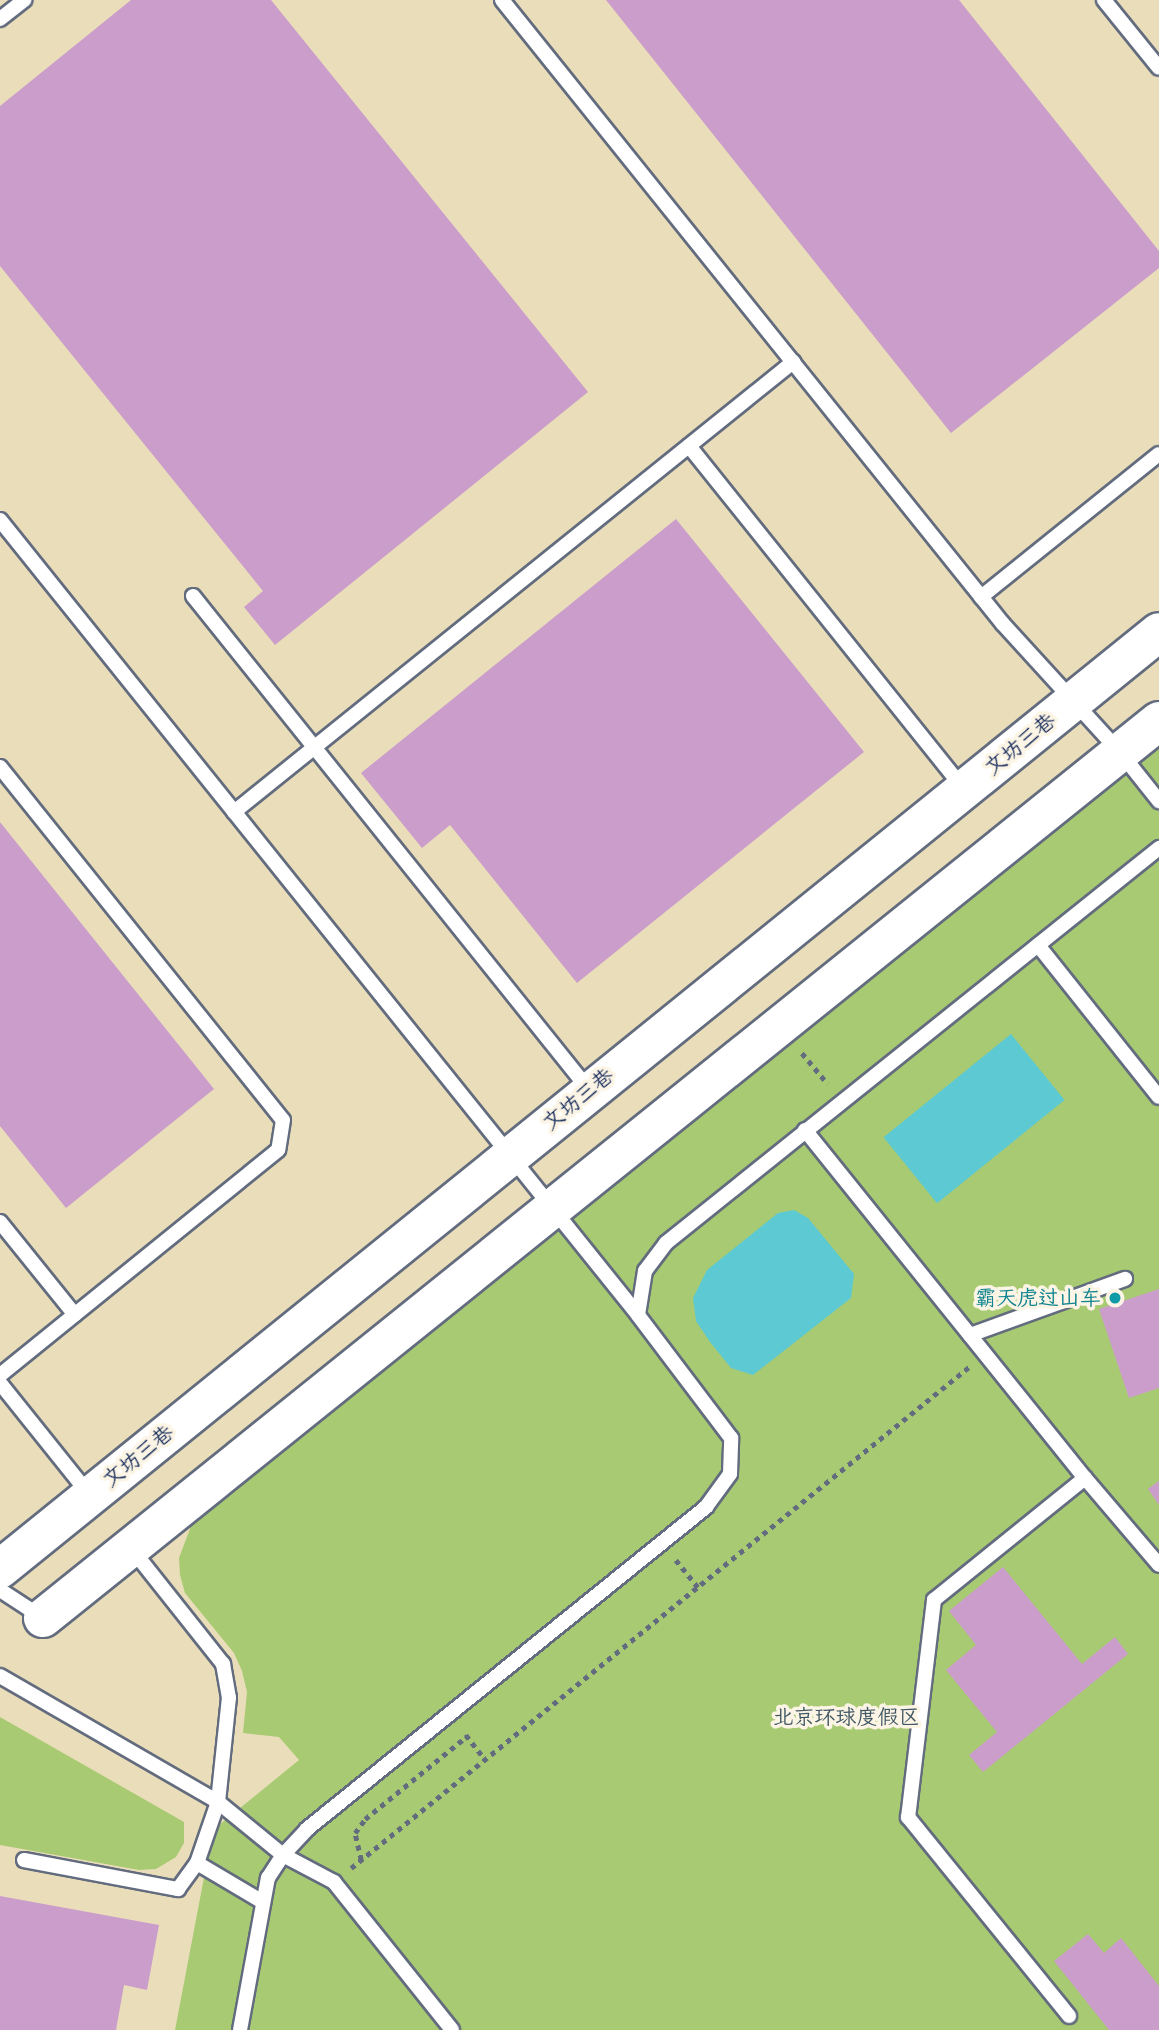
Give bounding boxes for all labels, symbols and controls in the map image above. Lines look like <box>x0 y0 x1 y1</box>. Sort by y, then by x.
street label: 文坊三巷 <box>979 708 1061 780</box>
street label: 文坊三巷 <box>537 1063 619 1135</box>
place label: 霸天虎过山车 <box>975 1285 1101 1311</box>
marker: 霸天虎过山车 <box>1107 1290 1123 1306</box>
street label: 文坊三巷 <box>97 1420 179 1492</box>
park label: 北京环球度假区 <box>773 1704 919 1730</box>

